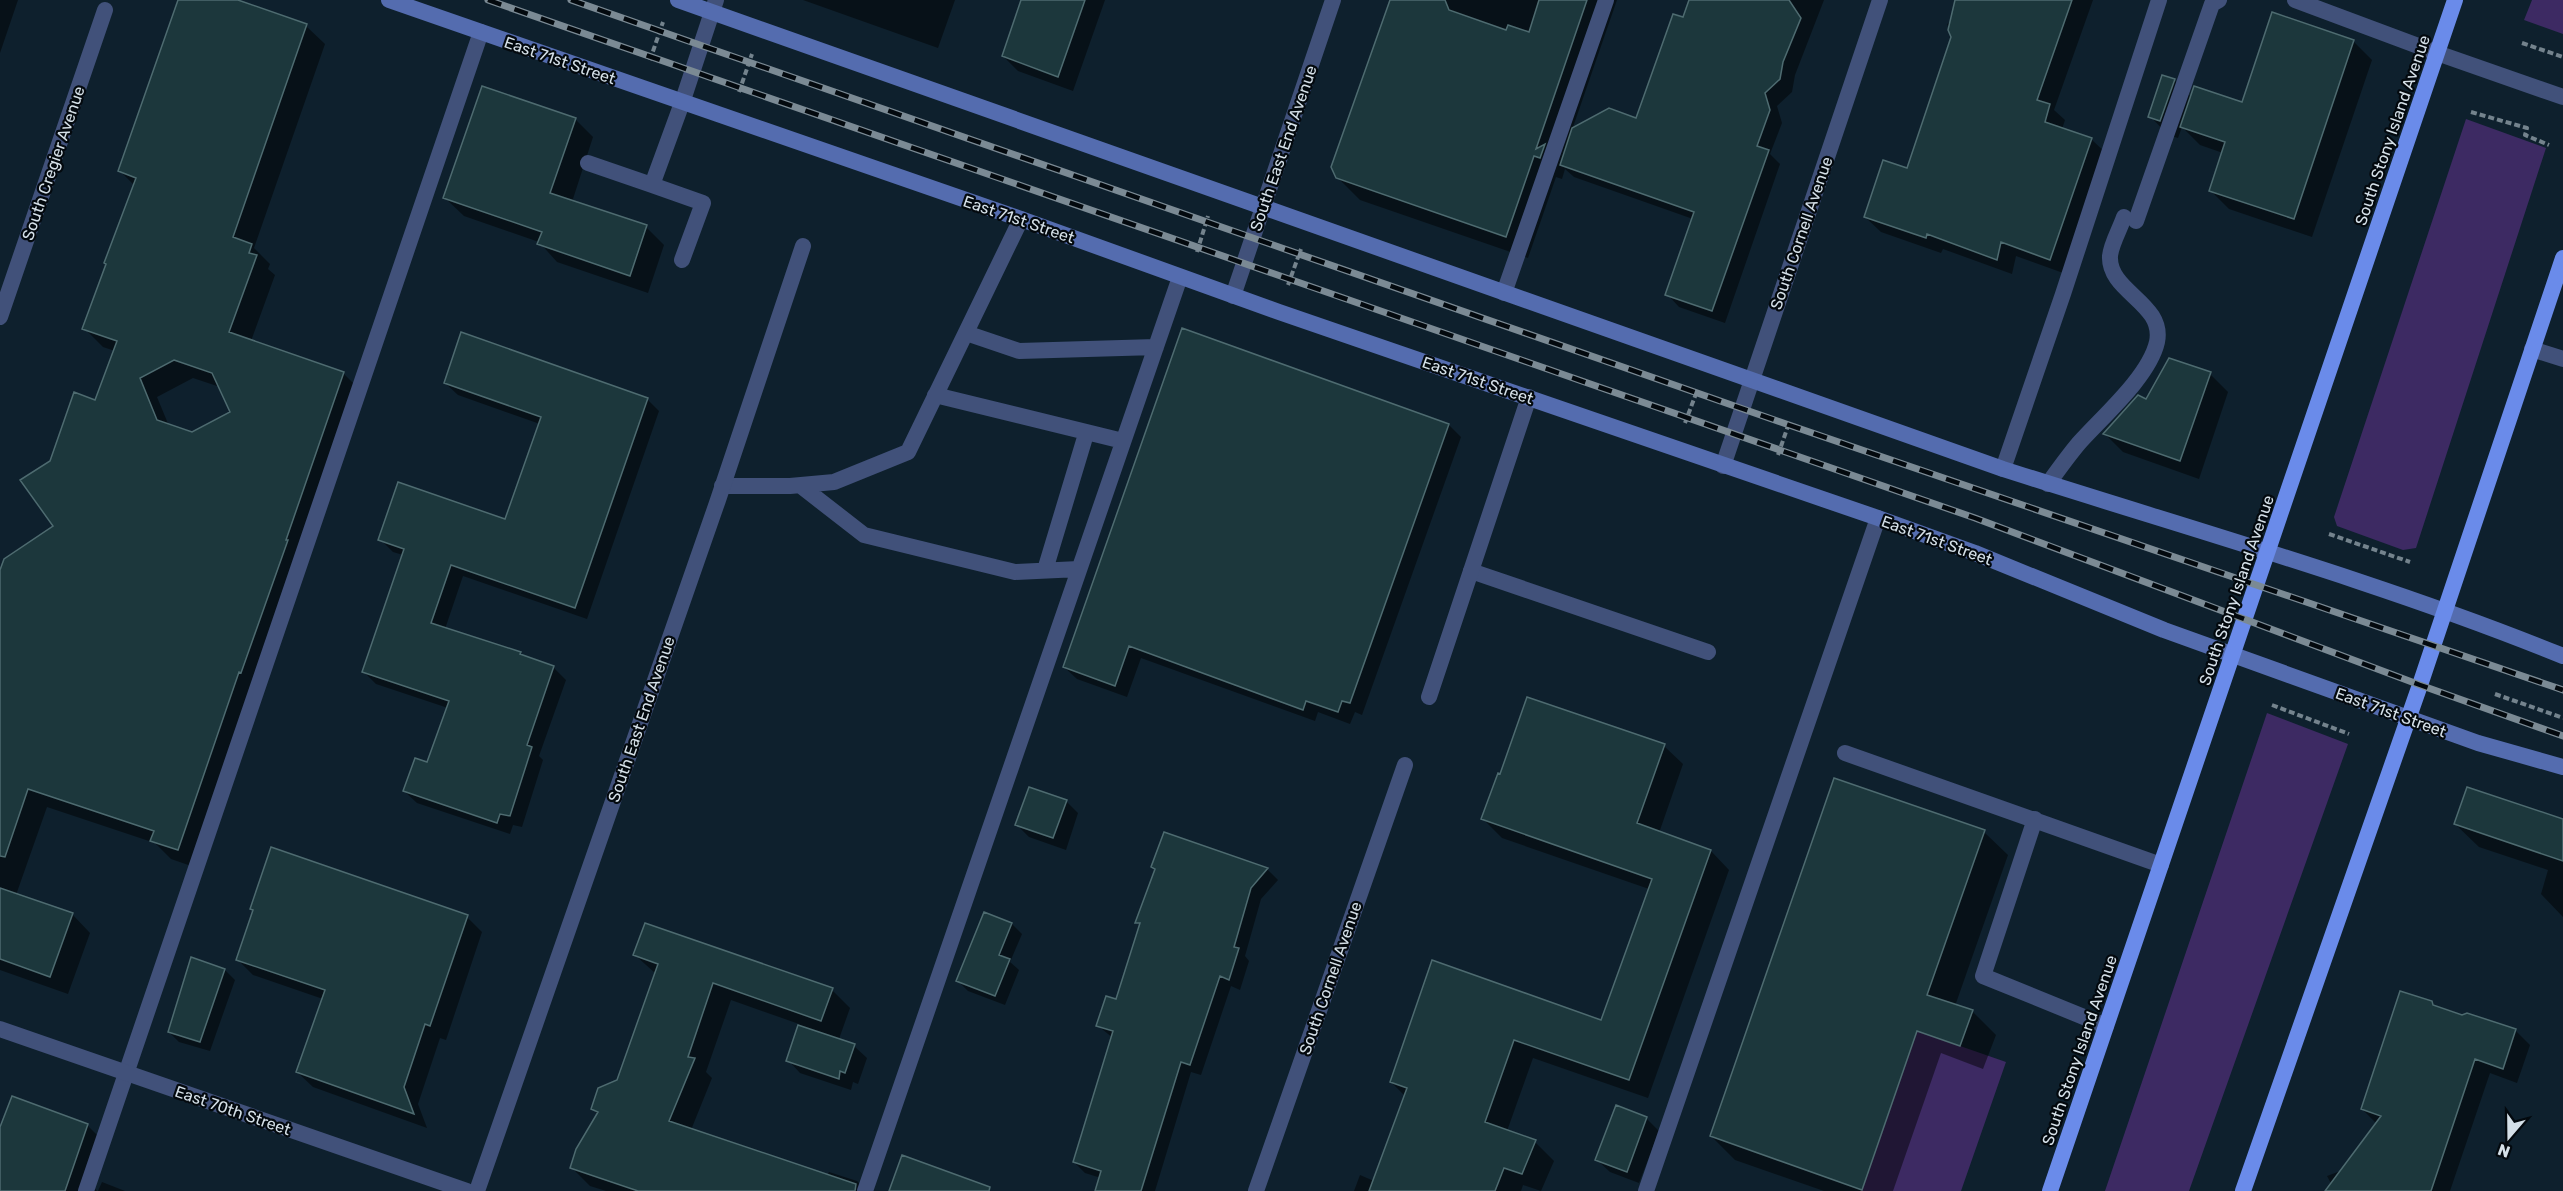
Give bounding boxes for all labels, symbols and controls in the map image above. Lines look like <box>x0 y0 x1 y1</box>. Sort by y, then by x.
street label: East 71st Street <box>502 33 618 88</box>
street label: South Stony Island Avenue <box>2351 33 2434 228</box>
street label: South East End Avenue <box>1246 63 1321 234</box>
street label: South Cregier Avenue <box>18 84 89 243</box>
street label: South Cornell Avenue <box>1766 154 1837 312</box>
street label: East 71st Street <box>961 192 1077 247</box>
street label: East 71st Street <box>1420 353 1536 408</box>
street label: South Stony Island Avenue <box>2195 493 2278 688</box>
street label: East 71st Street <box>1879 512 1995 569</box>
street label: South East End Avenue <box>604 634 679 805</box>
street label: East 71st Street <box>2333 684 2449 741</box>
street label: South Cornell Avenue <box>1295 899 1366 1057</box>
street label: South Stony Island Avenue <box>2038 953 2121 1148</box>
street label: East 70th Street <box>172 1082 293 1139</box>
north arrow <box>2479 1107 2539 1167</box>
text: N <box>2495 1140 2513 1162</box>

